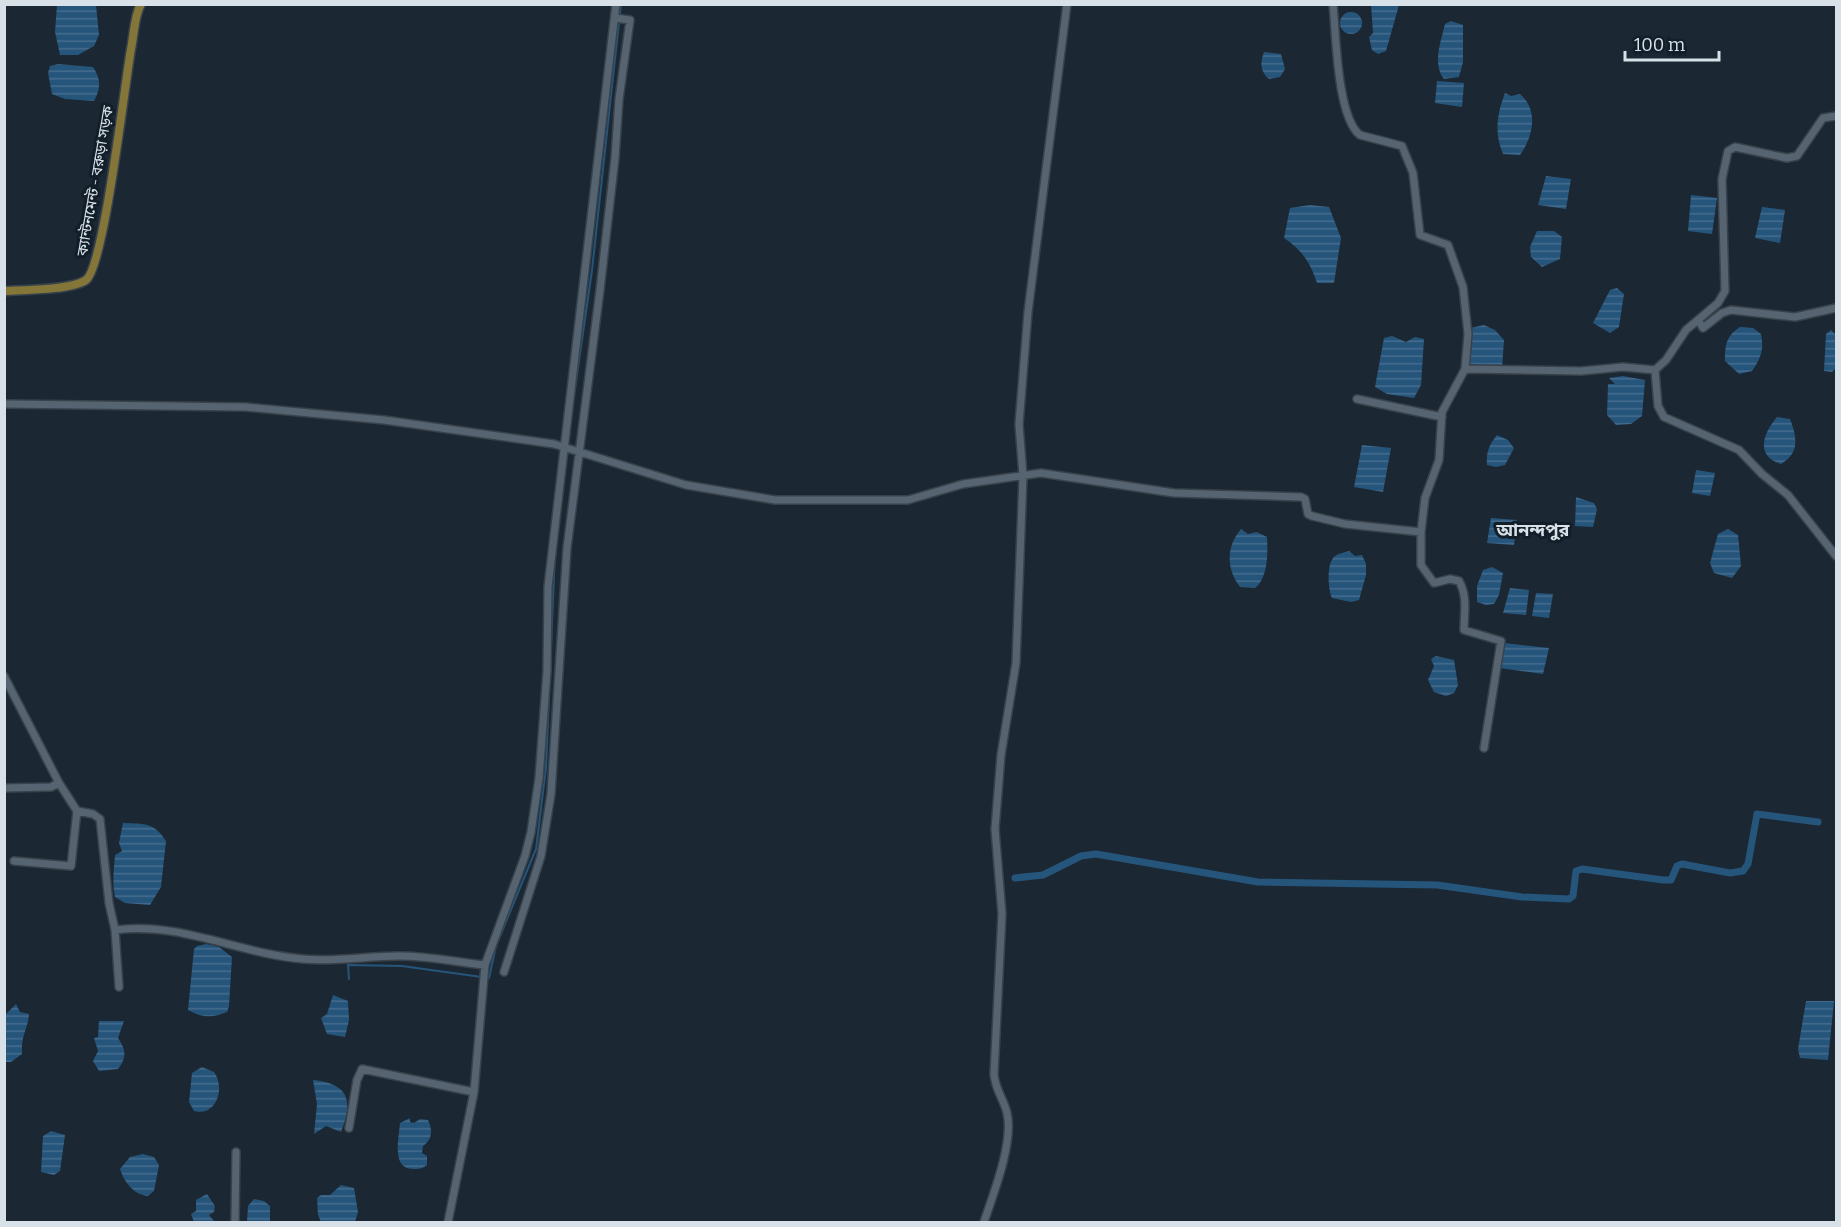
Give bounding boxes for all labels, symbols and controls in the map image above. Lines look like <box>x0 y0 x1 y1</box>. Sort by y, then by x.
scale bar <box>1625 24 1720 62</box>
text: 100 m <box>1634 34 1685 56</box>
street label: ক্যান্টনমেন্ট - বরুড়া সড়ক <box>73 104 117 259</box>
district label: আনন্দপুর <box>1496 519 1571 541</box>

